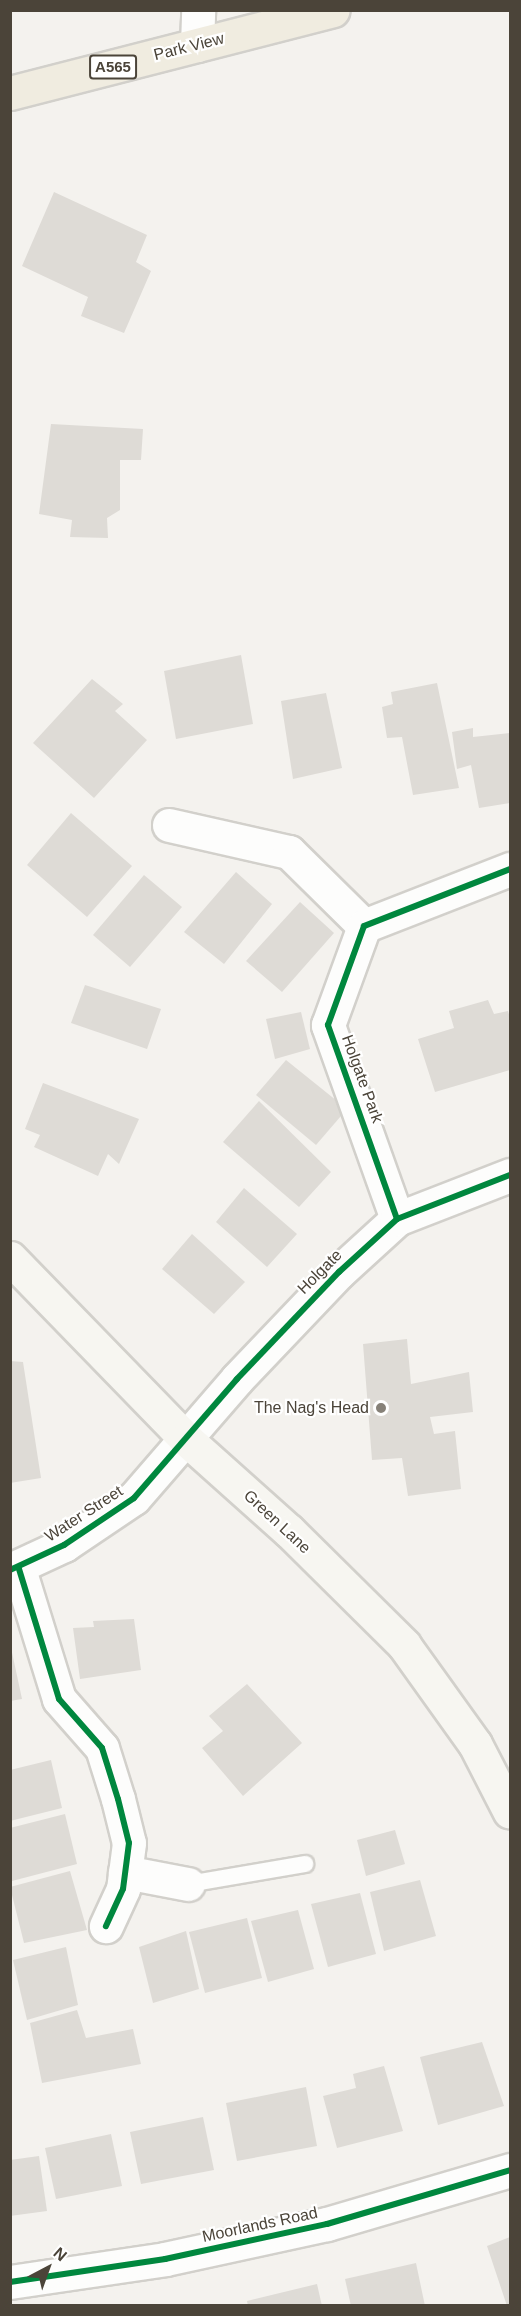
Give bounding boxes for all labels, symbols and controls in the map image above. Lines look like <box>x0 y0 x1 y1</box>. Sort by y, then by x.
street label: Park View <box>152 29 226 65</box>
road number: A565 <box>89 55 137 79</box>
street label: Holgate Park <box>337 1032 387 1126</box>
street label: Holgate <box>294 1246 346 1298</box>
place label: The Nag's Head <box>254 1398 369 1418</box>
marker: The Nag's Head <box>374 1401 388 1415</box>
street label: Water Street <box>41 1482 127 1546</box>
street label: Green Lane <box>240 1486 314 1558</box>
street label: Moorlands Road <box>201 2203 319 2247</box>
north arrow <box>18 2238 78 2298</box>
text: N <box>50 2244 70 2264</box>

